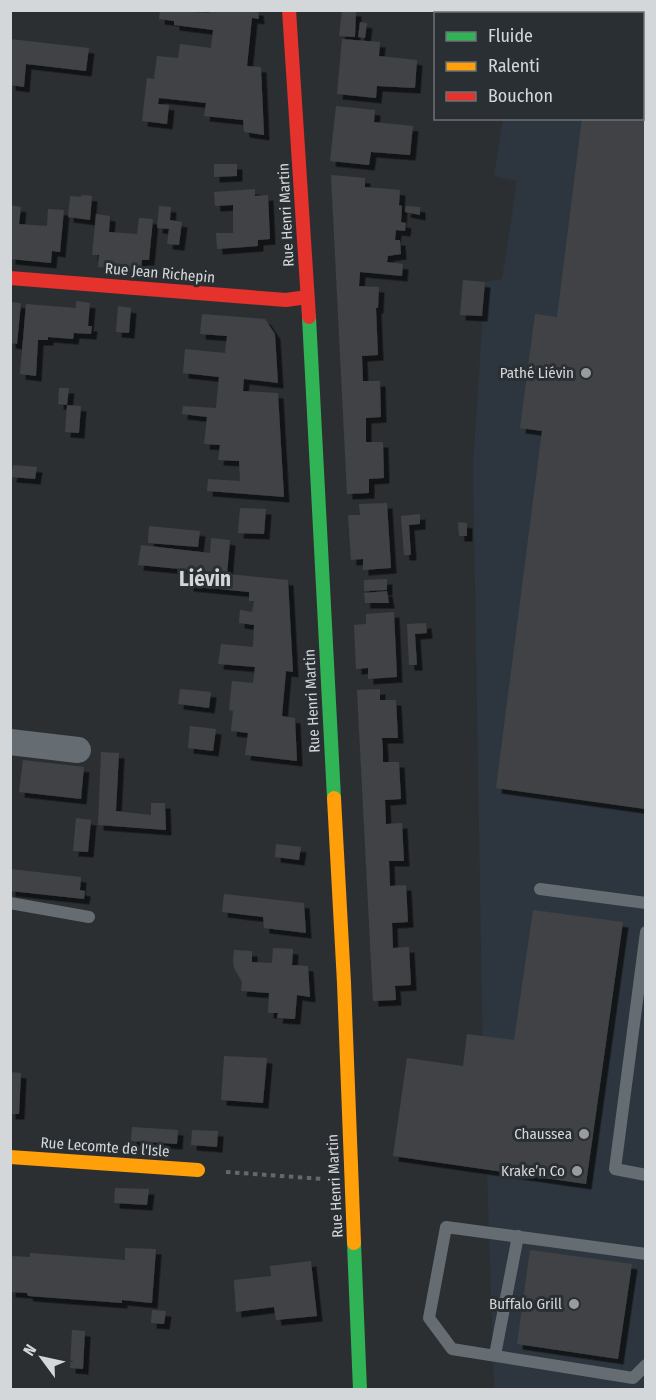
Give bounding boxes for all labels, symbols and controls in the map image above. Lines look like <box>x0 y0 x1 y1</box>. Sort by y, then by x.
legend <box>434 12 644 120</box>
text: Fluide <box>488 25 533 47</box>
text: Ralenti <box>488 55 540 77</box>
text: Bouchon <box>488 85 553 107</box>
street label: Rue Henri Martin <box>274 163 298 267</box>
street label: Rue Jean Richepin <box>104 259 216 287</box>
place label: Pathé Liévin <box>500 364 574 382</box>
marker: Pathé Liévin <box>579 366 593 380</box>
district label: Liévin <box>179 566 231 592</box>
street label: Rue Henri Martin <box>300 649 324 753</box>
place label: Chaussea <box>514 1125 572 1143</box>
marker: Chaussea <box>577 1127 591 1141</box>
street label: Rue Lecomte de l'Isle <box>40 1134 170 1160</box>
street label: Rue Henri Martin <box>323 1134 347 1238</box>
place label: Krake’n Co <box>501 1162 565 1180</box>
marker: Krake’n Co <box>570 1164 584 1178</box>
place label: Buffalo Grill <box>489 1295 562 1313</box>
marker: Buffalo Grill <box>567 1297 581 1311</box>
north arrow <box>12 1328 72 1388</box>
text: N <box>19 1341 40 1359</box>

